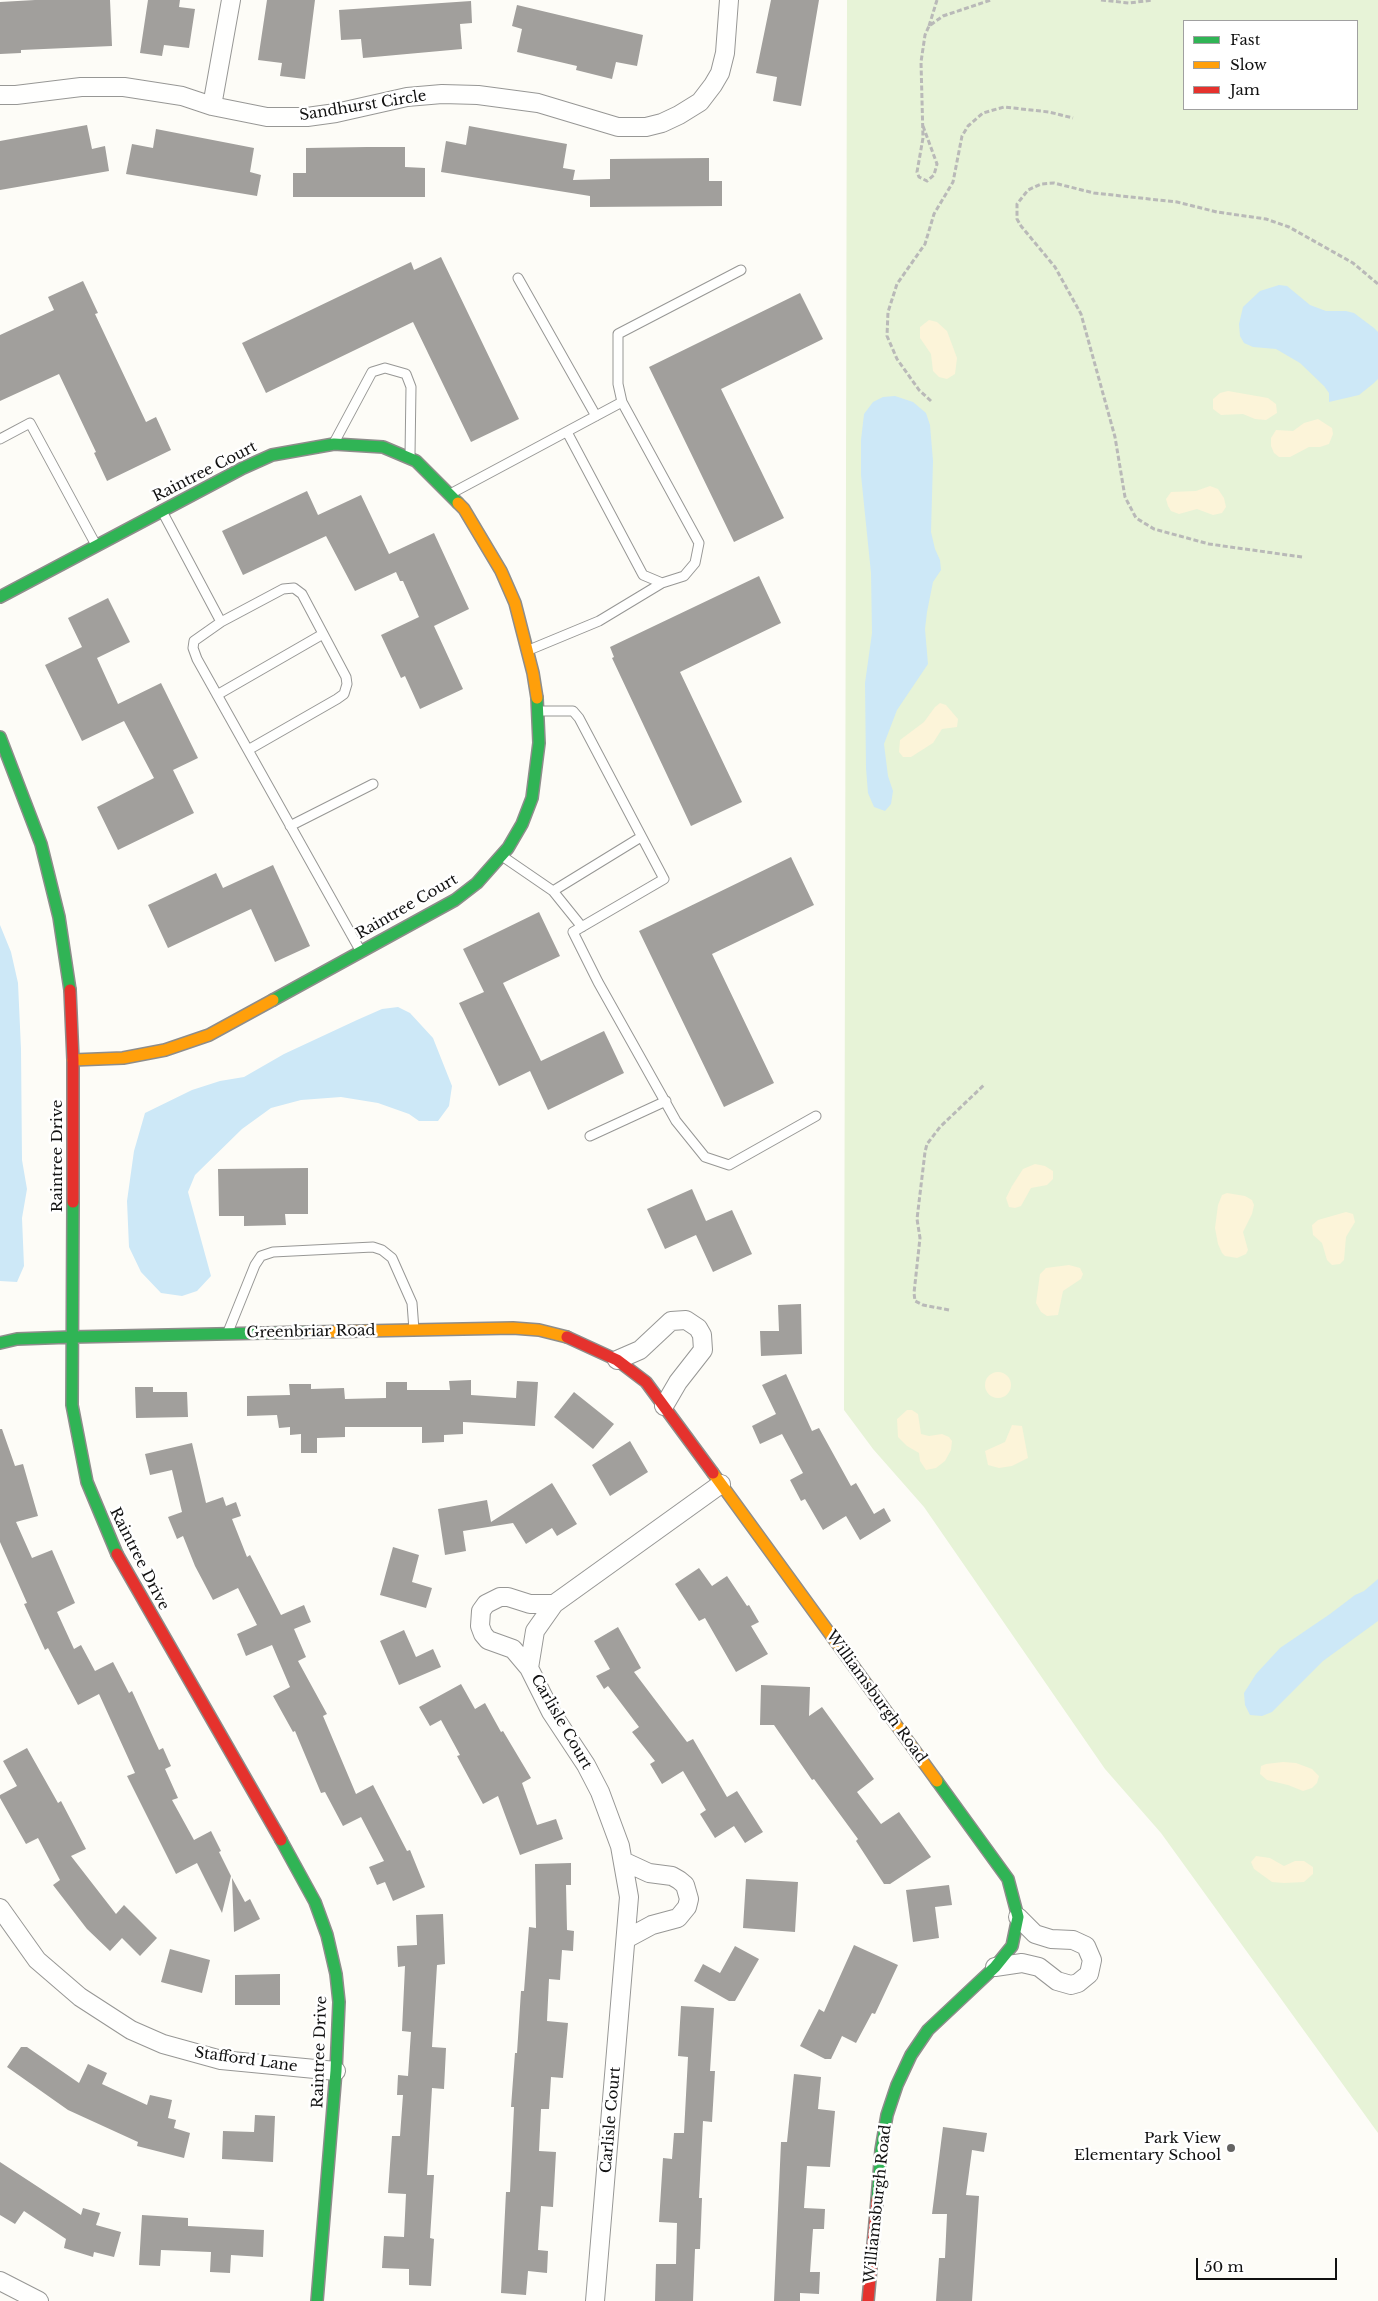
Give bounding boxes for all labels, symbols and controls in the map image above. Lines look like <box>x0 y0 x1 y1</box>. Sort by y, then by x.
legend <box>1183 20 1358 110</box>
text: Fast <box>1230 30 1260 49</box>
text: Slow <box>1230 55 1267 74</box>
text: Jam <box>1230 80 1260 99</box>
street label: Sandhurst Circle <box>298 87 428 125</box>
street label: Raintree Court <box>150 438 260 506</box>
street label: Raintree Court <box>353 871 461 943</box>
street label: Raintree Drive <box>49 1100 67 1212</box>
street label: Greenbriar Road <box>246 1322 376 1342</box>
street label: Raintree Drive <box>105 1505 173 1613</box>
street label: Williamsburgh Road <box>822 1627 930 1767</box>
street label: Carlisle Court <box>527 1671 595 1773</box>
street label: Raintree Drive <box>309 1995 331 2109</box>
street label: Stafford Lane <box>193 2044 299 2076</box>
street label: Carlisle Court <box>597 2066 625 2174</box>
street label: Williamsburgh Road <box>861 2124 895 2284</box>
place label: Park View Elementary School <box>1074 2130 1221 2165</box>
marker: Park View Elementary School <box>1225 2142 1237 2154</box>
scale bar <box>1198 2248 1339 2280</box>
text: 50 m <box>1204 2257 1244 2276</box>

